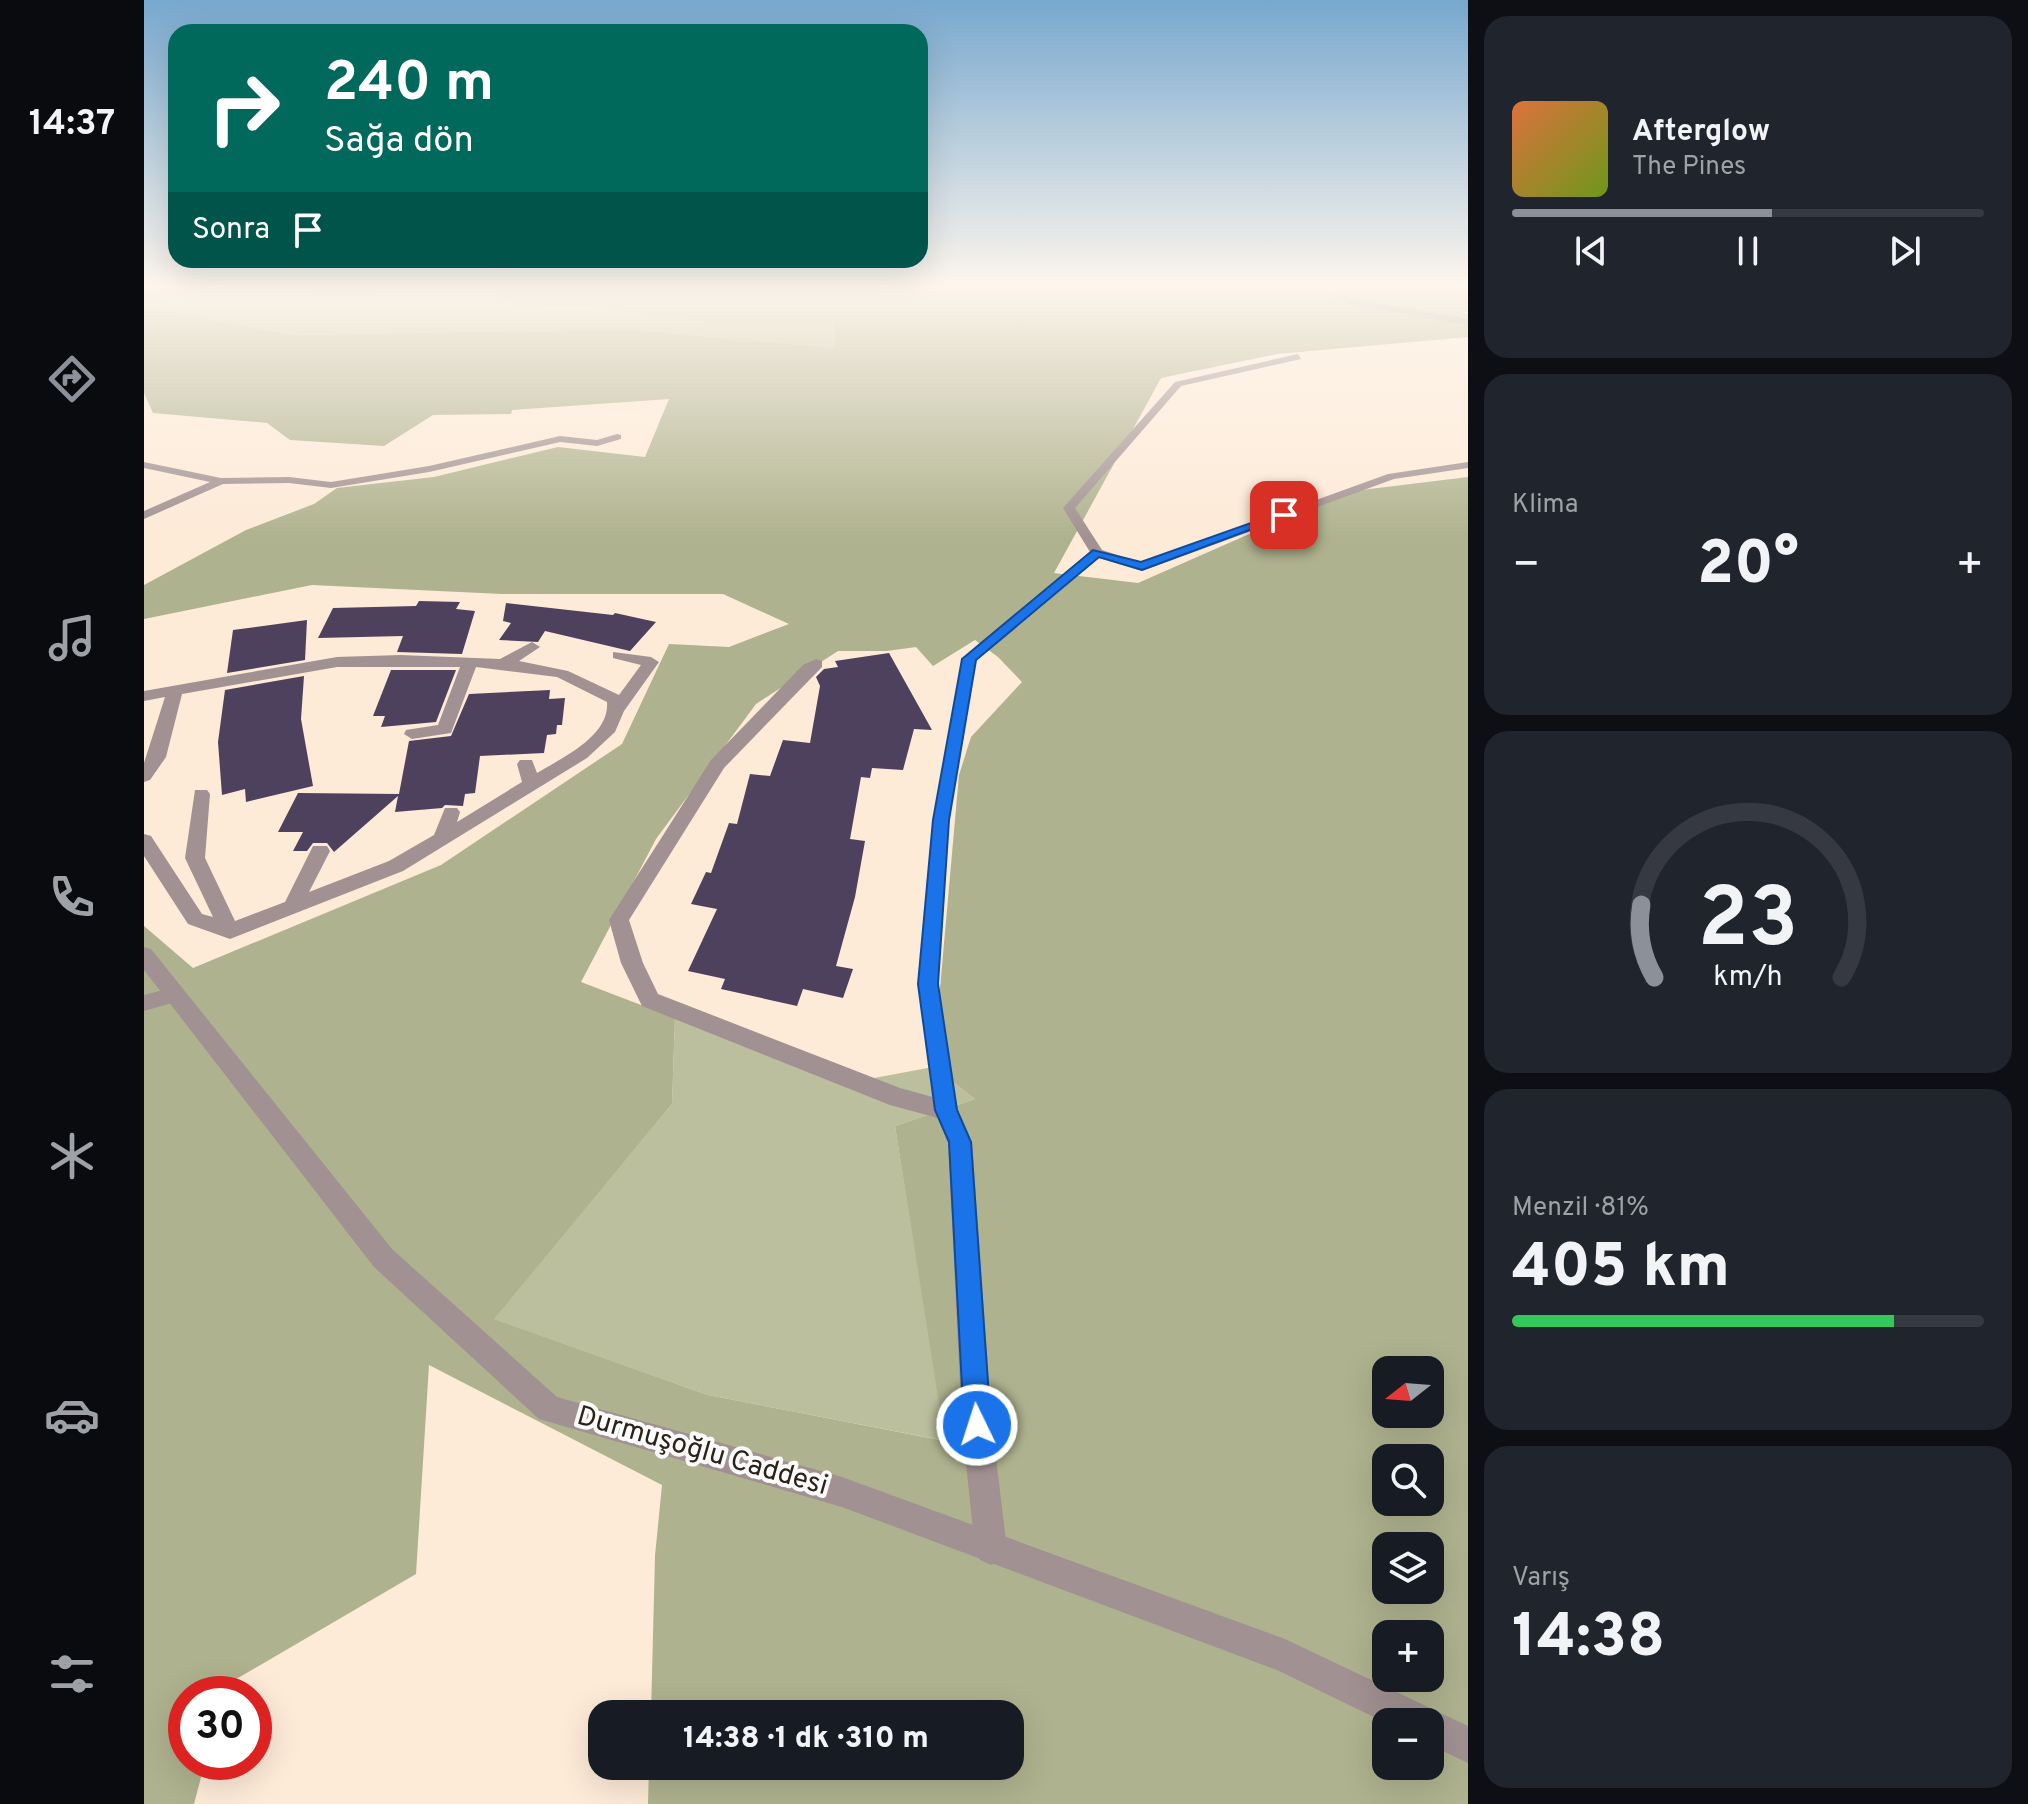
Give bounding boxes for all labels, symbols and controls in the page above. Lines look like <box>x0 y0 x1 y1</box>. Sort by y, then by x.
text: 240 m <box>324 50 494 120</box>
icon: right <box>192 56 296 160</box>
text: 14:37 <box>29 102 115 148</box>
text: Afterglow <box>1632 114 1770 151</box>
text: Sağa dön <box>324 119 474 165</box>
text: The Pines <box>1632 151 1746 184</box>
icon: arrive <box>286 208 330 252</box>
text: Sonra <box>192 212 270 249</box>
icon: previous <box>1569 229 1613 273</box>
icon: pause <box>1726 229 1770 273</box>
icon: next <box>1883 229 1927 273</box>
icon: directions <box>44 351 100 407</box>
pin <box>1250 481 1318 549</box>
text: Klima <box>1512 489 1578 522</box>
icon: arrive <box>1262 493 1306 537</box>
text: 20° <box>1697 529 1799 605</box>
text: − <box>1512 539 1540 595</box>
text: + <box>1956 539 1984 595</box>
icon: music <box>44 610 100 666</box>
icon: phone <box>44 869 100 925</box>
text: 23 <box>1698 871 1798 976</box>
text: km/h <box>1713 960 1783 996</box>
icon: climate <box>44 1128 100 1184</box>
text: Menzil · 81% <box>1512 1192 1649 1225</box>
text: 405 km <box>1512 1232 1730 1308</box>
north arrow <box>1372 1356 1444 1428</box>
map controls <box>1372 1356 1444 1780</box>
position arrow <box>935 1383 1019 1467</box>
icon: car <box>44 1387 100 1443</box>
street label: Durmuşoğlu Caddesi <box>572 1399 832 1505</box>
button: search <box>1372 1444 1444 1516</box>
button: layers <box>1372 1532 1444 1604</box>
text: Varış <box>1512 1562 1570 1595</box>
text: 14:38 <box>1512 1602 1665 1678</box>
button: + <box>1372 1620 1444 1692</box>
icon: filters <box>44 1646 100 1702</box>
speed limit sign: 30 <box>168 1676 272 1780</box>
button: − <box>1372 1708 1444 1780</box>
text: 14:38 · 1 dk · 310 m <box>683 1721 929 1758</box>

